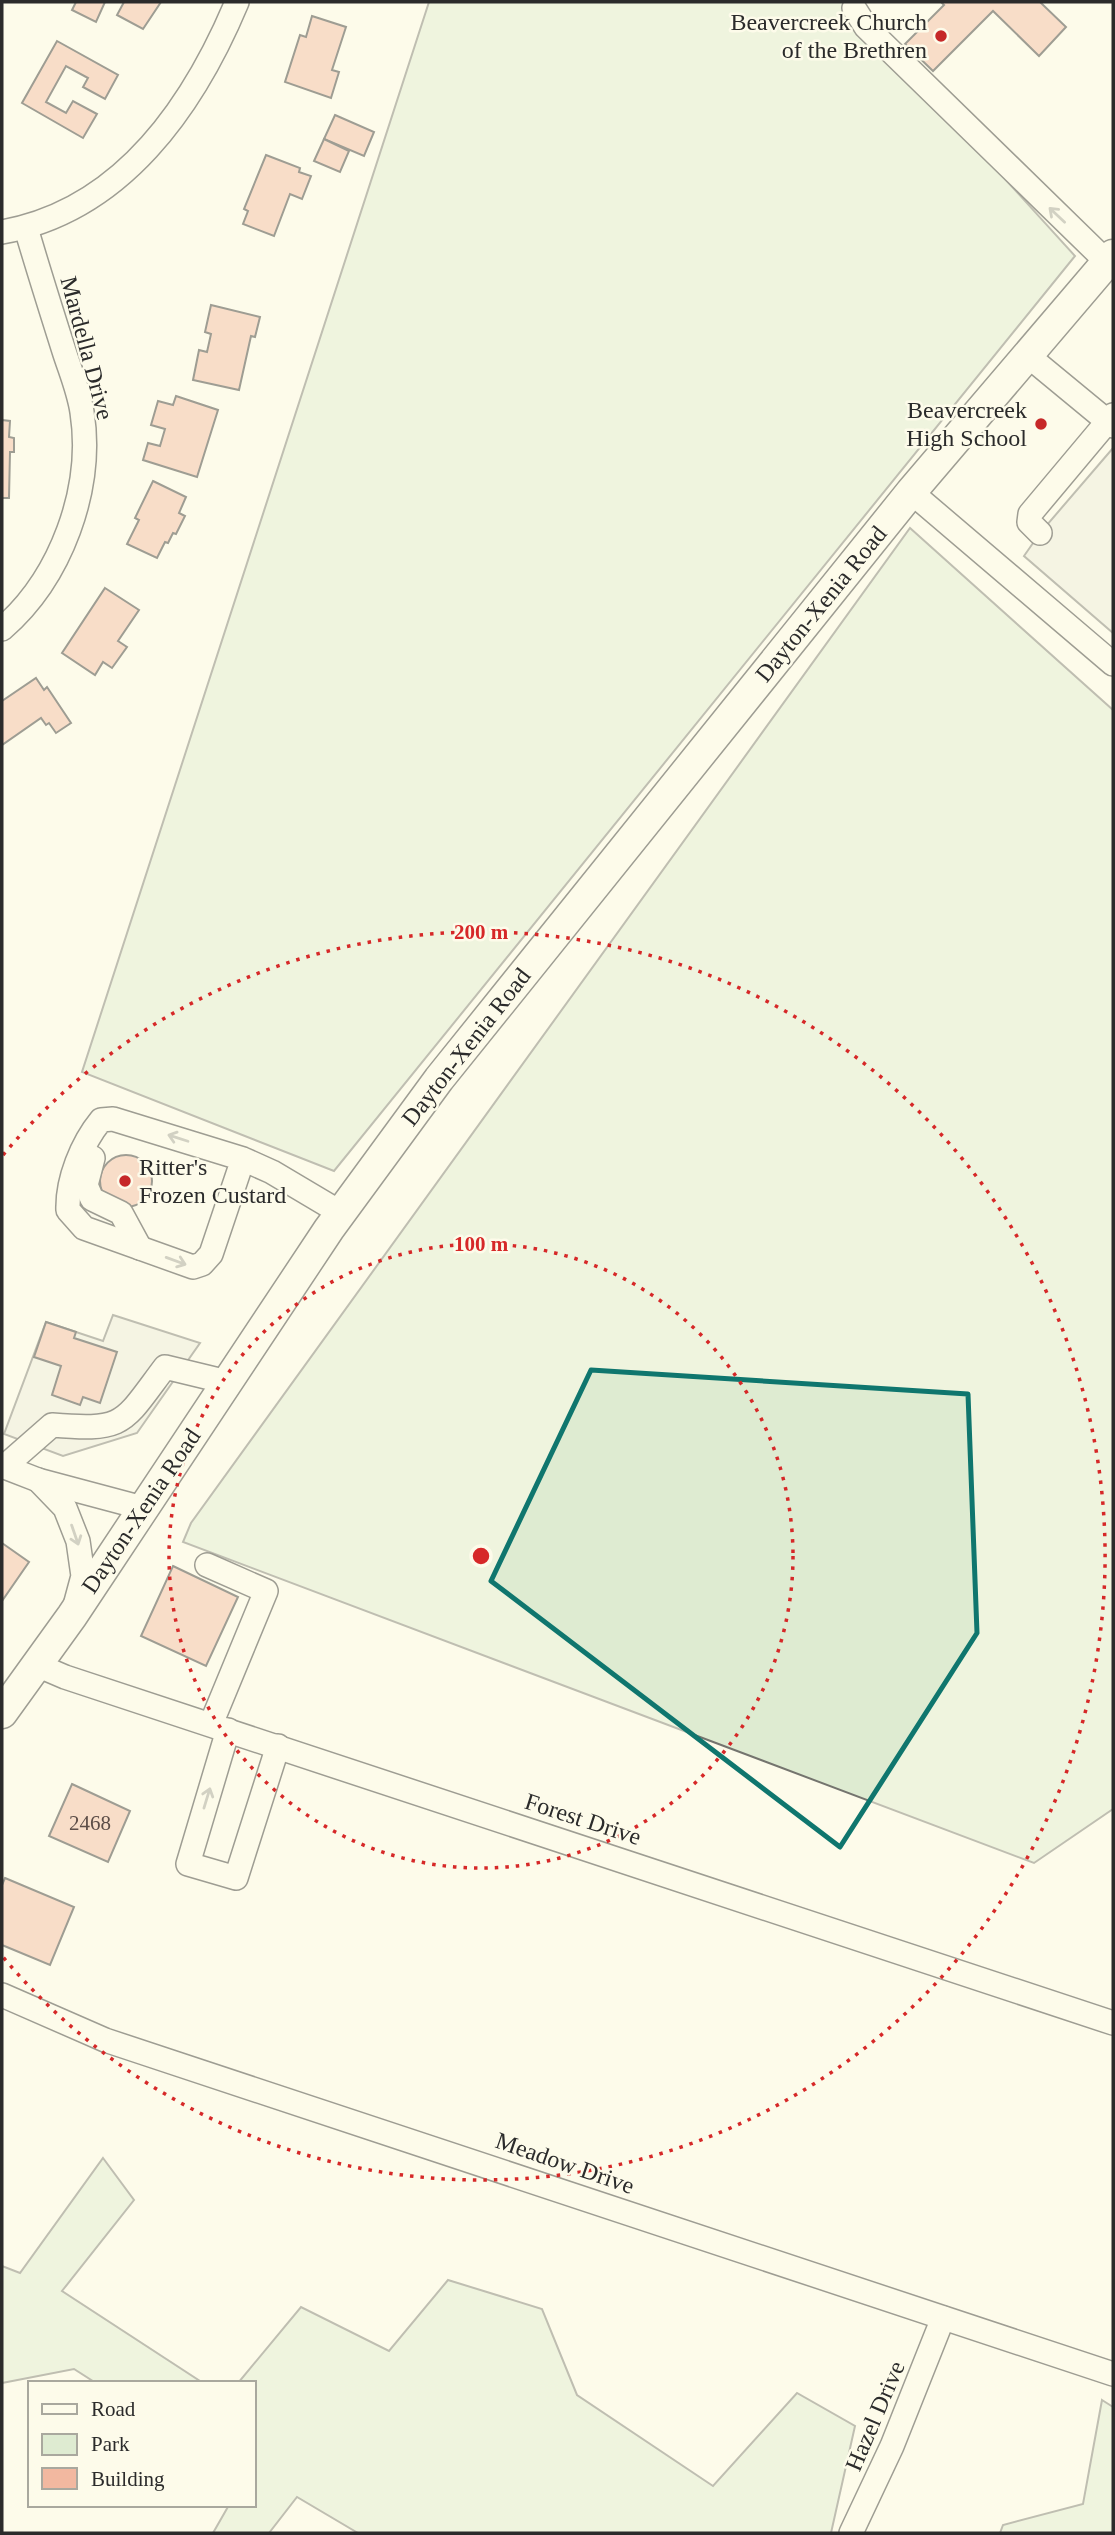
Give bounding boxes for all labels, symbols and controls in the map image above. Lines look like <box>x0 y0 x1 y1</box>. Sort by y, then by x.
place label: Beavercreek Church of the Brethren <box>730 9 927 63</box>
marker: Beavercreek Church of the Brethren <box>933 28 949 44</box>
one-way arrow <box>1049 207 1066 224</box>
street label: Mardella Drive <box>55 274 119 422</box>
place label: Beavercreek High School <box>906 397 1027 451</box>
marker: Beavercreek High School <box>1033 416 1049 432</box>
street label: Dayton-Xenia Road <box>750 521 892 687</box>
text: 200 m <box>454 920 509 944</box>
street label: Dayton-Xenia Road <box>396 963 536 1131</box>
one-way arrow <box>167 1131 189 1144</box>
place label: Ritter's Frozen Custard <box>139 1154 286 1208</box>
marker: Ritter's Frozen Custard <box>117 1173 133 1189</box>
text: 100 m <box>454 1232 509 1256</box>
one-way arrow <box>165 1256 187 1268</box>
street label: Dayton-Xenia Road <box>76 1424 206 1598</box>
one-way arrow <box>70 1524 82 1546</box>
centre of rings <box>469 1544 493 1568</box>
one-way arrow <box>202 1788 215 1810</box>
street label: Forest Drive <box>522 1788 644 1850</box>
house number: 2468 <box>69 1811 111 1835</box>
street label: Meadow Drive <box>492 2127 638 2199</box>
street label: Hazel Drive <box>840 2357 910 2475</box>
legend <box>28 2381 256 2507</box>
text: Road <box>91 2397 136 2421</box>
text: Park <box>91 2432 130 2456</box>
text: Building <box>91 2467 165 2491</box>

